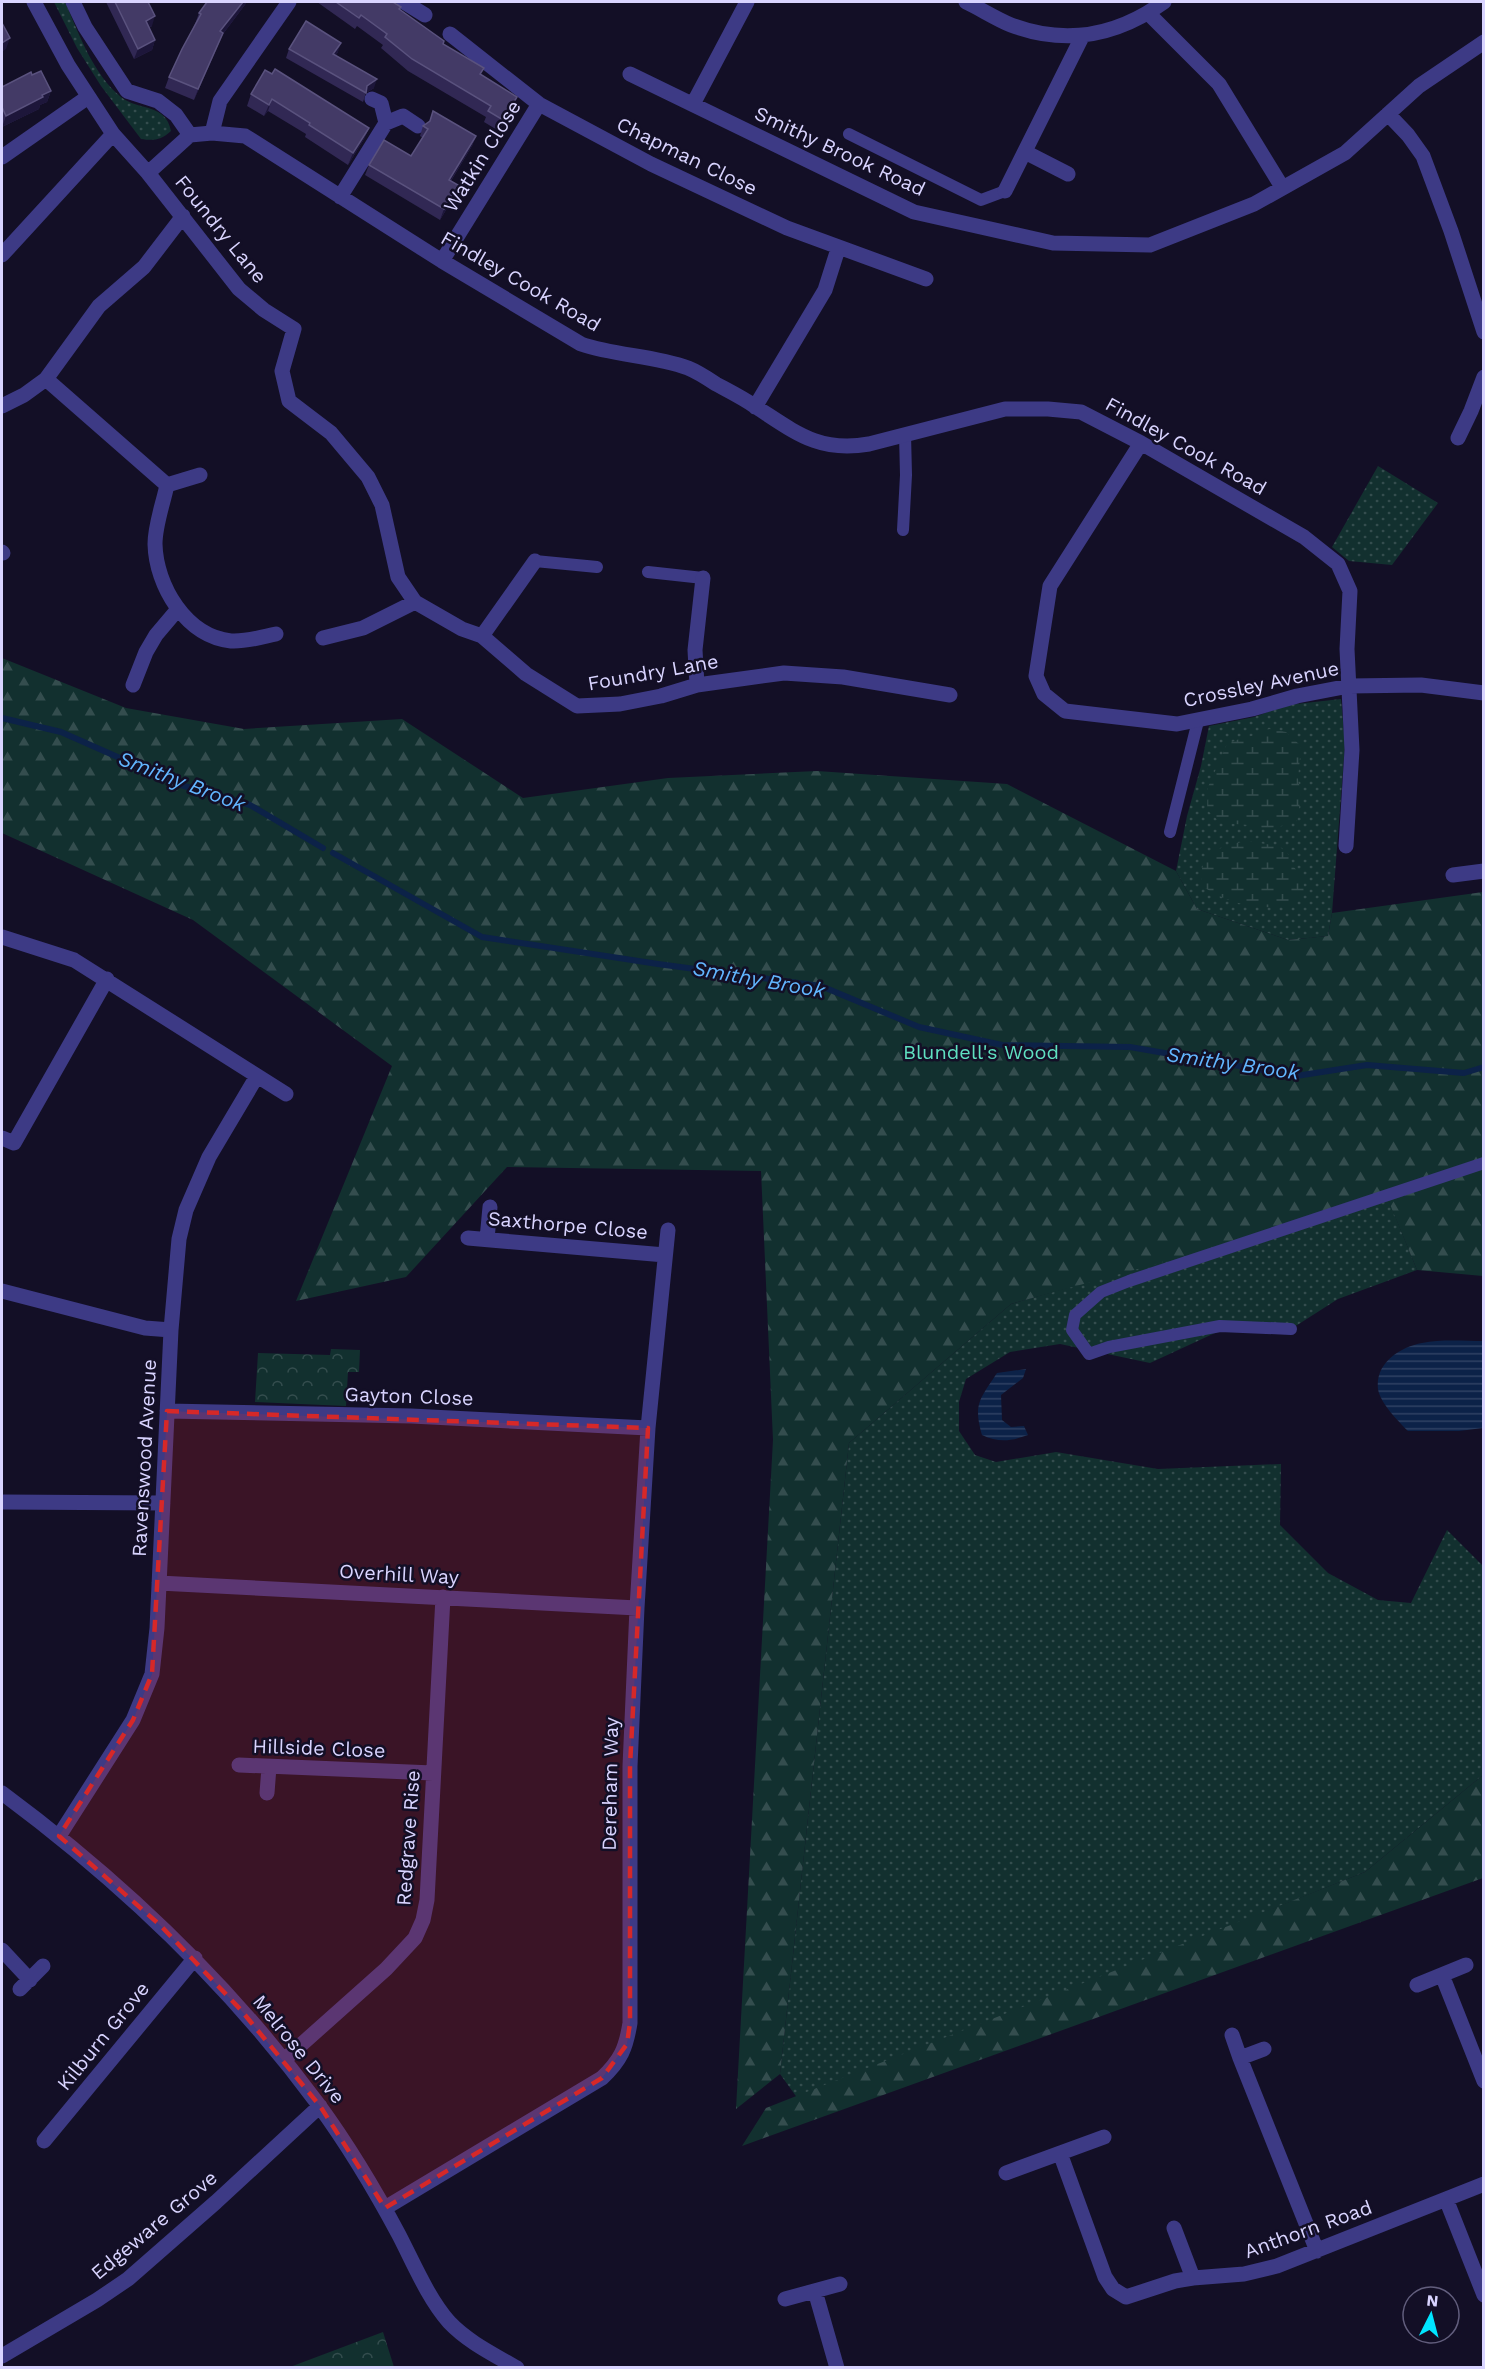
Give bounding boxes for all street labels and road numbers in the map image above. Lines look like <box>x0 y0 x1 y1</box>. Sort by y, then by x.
street label: Watkin Close <box>438 96 526 216</box>
street label: Smithy Brook Road <box>751 101 929 201</box>
street label: Chapman Close <box>613 112 761 200</box>
street label: Foundry Lane <box>170 170 272 288</box>
street label: Findley Cook Road <box>437 225 605 337</box>
street label: Findley Cook Road <box>1101 392 1271 500</box>
street label: Foundry Lane <box>586 649 720 695</box>
street label: Crossley Avenue <box>1181 656 1341 712</box>
street label: Saxthorpe Close <box>487 1206 649 1244</box>
street label: Ravenswood Avenue <box>127 1358 161 1558</box>
street label: Gayton Close <box>344 1382 474 1410</box>
street label: Overhill Way <box>338 1559 460 1589</box>
street label: Dereham Way <box>597 1716 623 1851</box>
street label: Hillside Close <box>252 1734 386 1762</box>
street label: Redgrave Rise <box>391 1769 425 1907</box>
street label: Kilburn Grove <box>52 1977 154 2095</box>
street label: Melrose Drive <box>248 1990 350 2108</box>
street label: Edgeware Grove <box>86 2165 222 2285</box>
street label: Anthorn Road <box>1241 2195 1375 2263</box>

